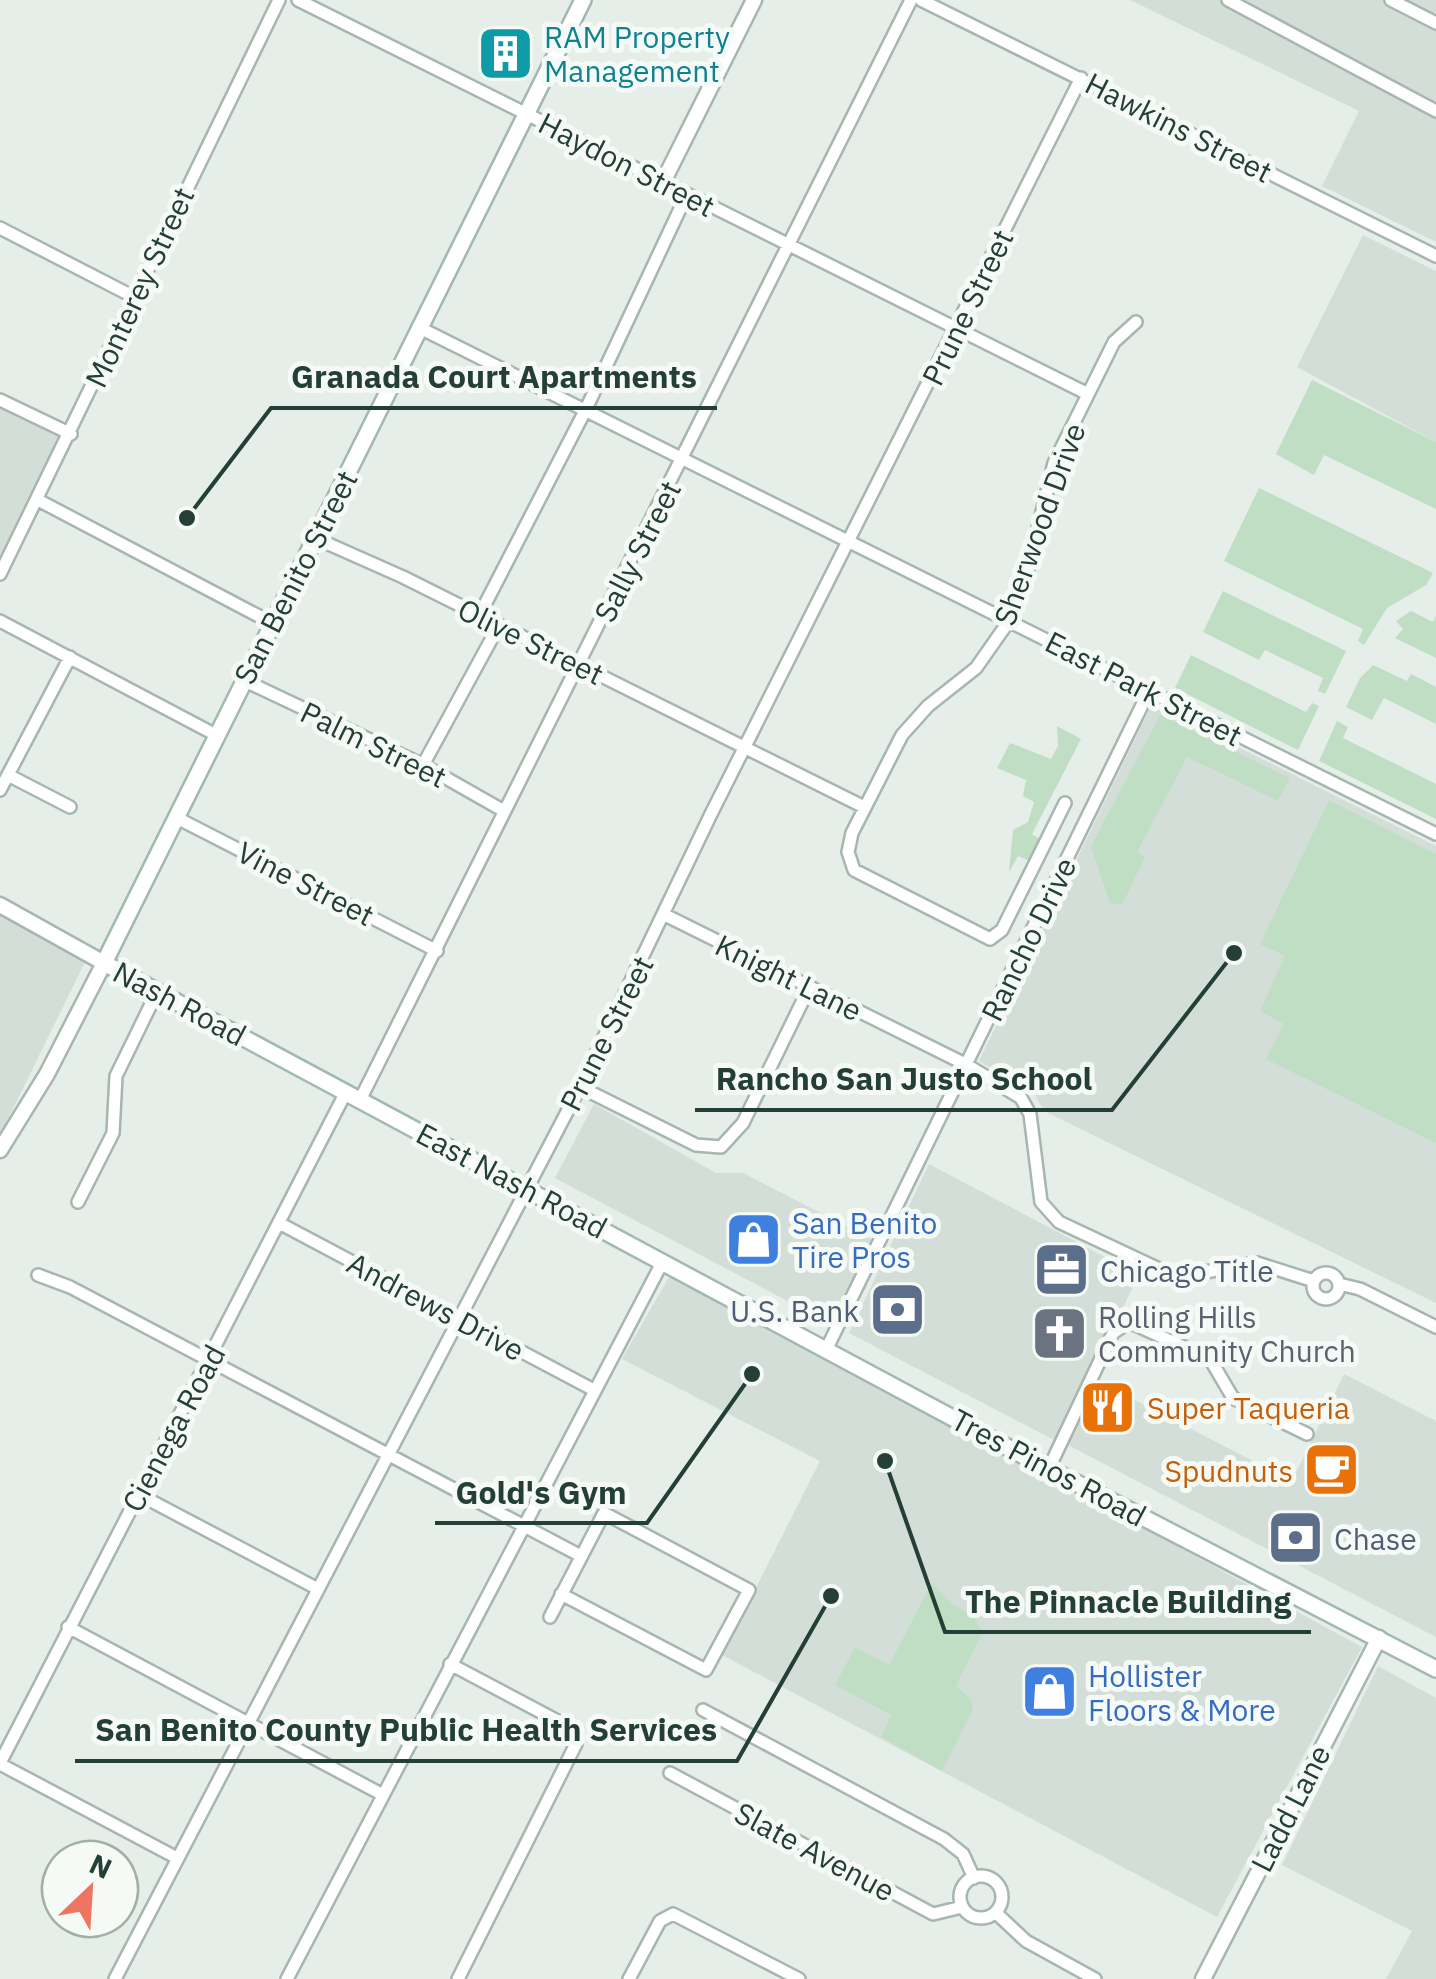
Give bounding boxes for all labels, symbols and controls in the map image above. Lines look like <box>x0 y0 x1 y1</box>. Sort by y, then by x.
place label: RAM Property Management <box>544 17 730 90</box>
building icon: RAM Property Management <box>475 23 535 83</box>
street label: Hawkins Street <box>1079 63 1279 191</box>
street label: Haydon Street <box>532 103 722 225</box>
street label: Monterey Street <box>76 181 202 393</box>
street label: Prune Street <box>912 223 1022 391</box>
callout: Granada Court Apartments <box>271 346 717 408</box>
text: Granada Court Apartments <box>291 355 697 397</box>
street label: Sherwood Drive <box>984 417 1094 631</box>
street label: San Benito Street <box>224 464 366 690</box>
street label: Sally Street <box>585 474 689 628</box>
street label: Olive Street <box>452 589 610 693</box>
street label: East Park Street <box>1039 622 1249 754</box>
street label: Palm Street <box>295 692 453 796</box>
street label: Vine Street <box>231 832 381 934</box>
street label: Rancho Drive <box>972 851 1084 1027</box>
street label: Knight Lane <box>709 925 869 1029</box>
street label: Prune Street <box>550 949 662 1117</box>
street label: Nash Road <box>107 952 253 1054</box>
callout: Rancho San Justo School <box>695 1048 1112 1110</box>
text: Rancho San Justo School <box>716 1057 1093 1099</box>
street label: East Nash Road <box>410 1113 614 1247</box>
place label: San Benito Tire Pros <box>792 1203 937 1276</box>
shop icon: San Benito Tire Pros <box>723 1209 783 1269</box>
office icon: Chicago Title <box>1031 1240 1091 1300</box>
street label: Andrews Drive <box>341 1243 531 1369</box>
place label: Chicago Title <box>1100 1251 1274 1290</box>
bank icon: U.S. Bank <box>868 1280 928 1340</box>
place label: U.S. Bank <box>730 1291 859 1330</box>
place label: Rolling Hills Community Church <box>1098 1297 1356 1370</box>
church icon: Rolling Hills Community Church <box>1029 1303 1089 1363</box>
street label: Cienega Road <box>113 1338 233 1518</box>
restaurant icon: Super Taqueria <box>1078 1377 1138 1437</box>
place label: Super Taqueria <box>1147 1388 1350 1427</box>
street label: Tres Pinos Road <box>945 1399 1153 1535</box>
cafe icon: Spudnuts <box>1302 1440 1362 1500</box>
place label: Spudnuts <box>1165 1451 1293 1490</box>
callout: Gold's Gym <box>435 1461 647 1523</box>
text: Gold's Gym <box>455 1471 627 1513</box>
bank icon: Chase <box>1265 1508 1325 1568</box>
place label: Chase <box>1334 1519 1417 1558</box>
callout: The Pinnacle Building <box>945 1570 1311 1632</box>
text: The Pinnacle Building <box>965 1580 1291 1622</box>
place label: Hollister Floors & More <box>1088 1656 1276 1729</box>
shop icon: Hollister Floors & More <box>1019 1662 1079 1722</box>
callout: San Benito County Public Health Services <box>75 1699 737 1761</box>
text: San Benito County Public Health Services <box>95 1708 717 1750</box>
street label: Ladd Lane <box>1241 1738 1339 1878</box>
street label: Slate Avenue <box>728 1793 902 1909</box>
north arrow <box>40 1839 140 1939</box>
text: N <box>84 1845 118 1887</box>

